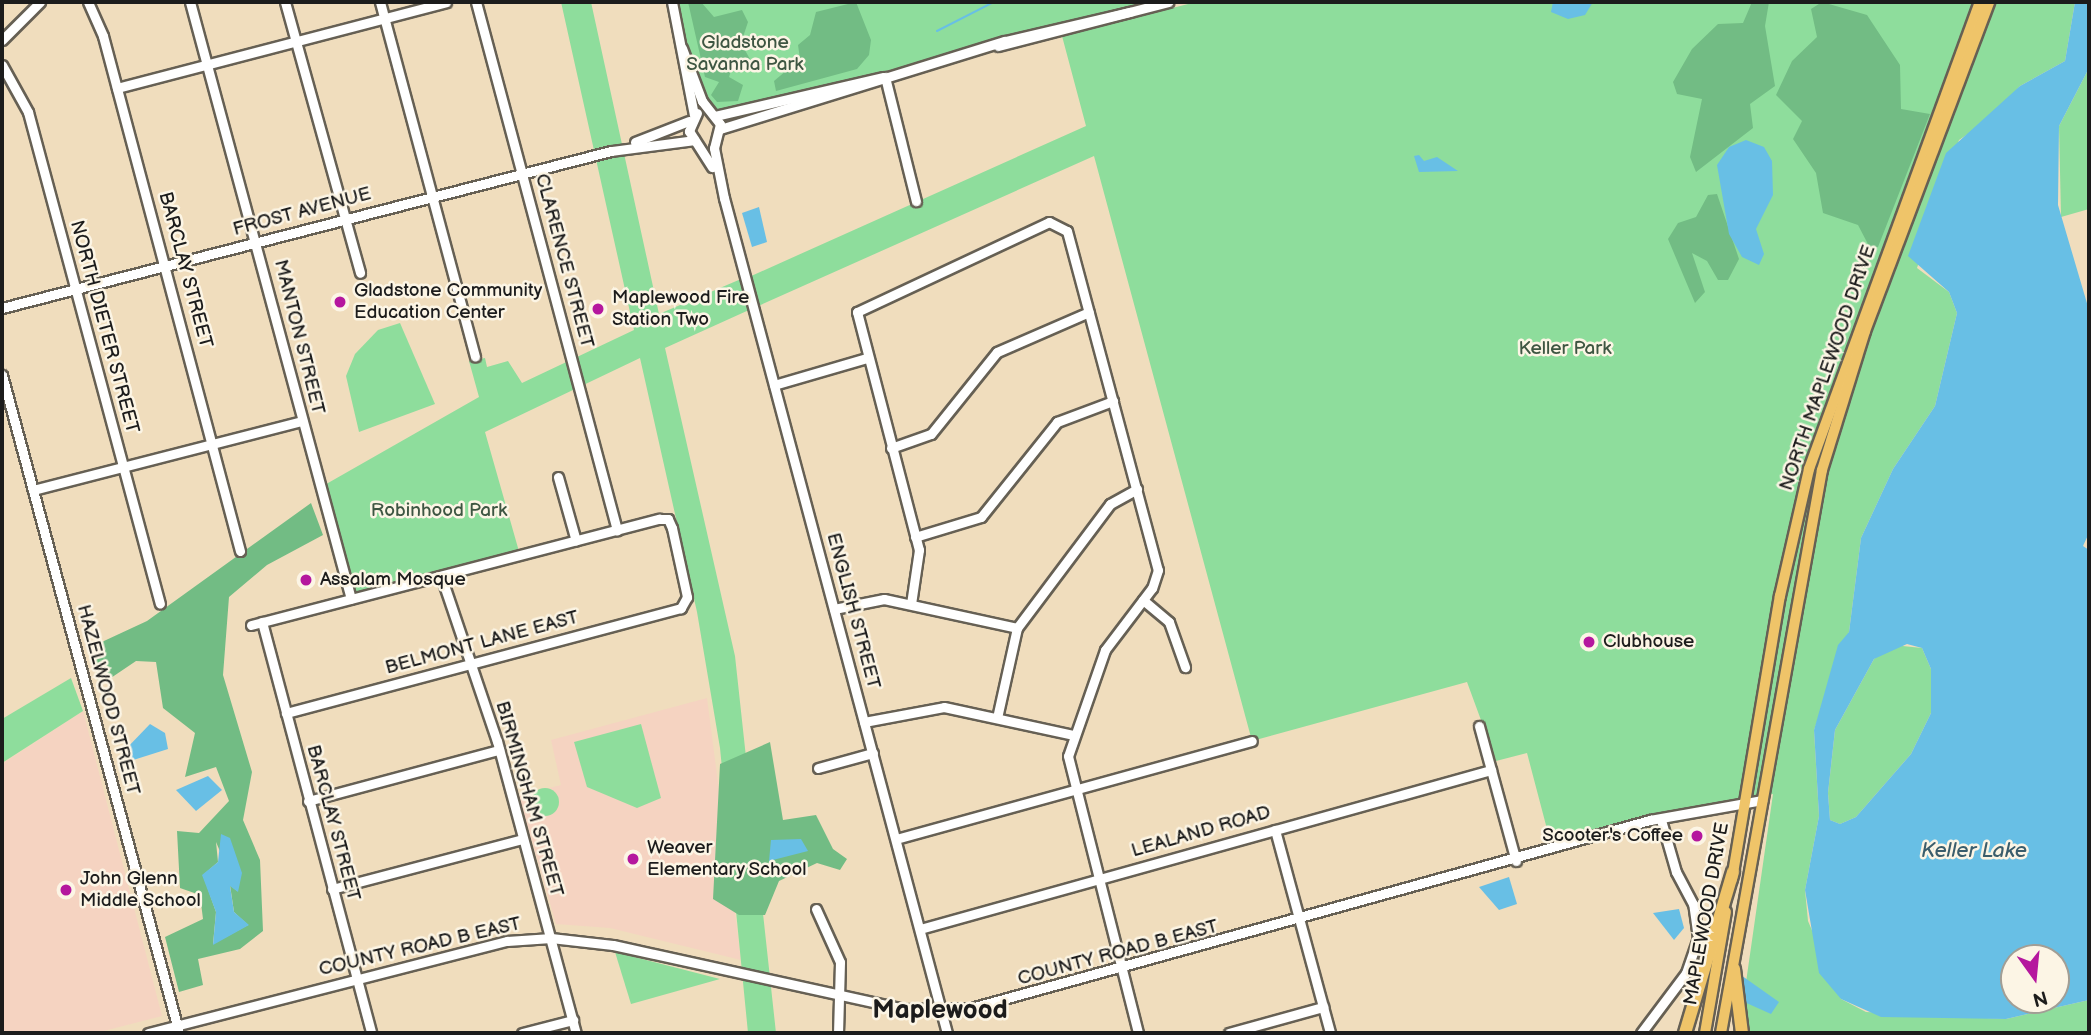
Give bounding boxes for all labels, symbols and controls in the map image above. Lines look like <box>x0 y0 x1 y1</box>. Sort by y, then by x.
park label: Gladstone Savanna Park <box>686 32 804 76</box>
street label: CLARENCE STREET <box>530 171 598 351</box>
street label: FROST AVENUE <box>231 183 373 241</box>
street label: BARCLAY STREET <box>153 189 217 351</box>
street label: NORTH DIETER STREET <box>65 218 143 436</box>
street label: NORTH MAPLEWOOD DRIVE <box>1775 242 1881 494</box>
street label: MANTON STREET <box>269 257 329 417</box>
place label: Gladstone Community Education Center <box>354 280 542 324</box>
place label: Maplewood Fire Station Two <box>612 287 749 331</box>
marker: Gladstone Community Education Center <box>332 294 348 310</box>
marker: Maplewood Fire Station Two <box>590 301 606 317</box>
park label: Keller Park <box>1518 338 1612 360</box>
park label: Robinhood Park <box>371 500 507 522</box>
street label: ENGLISH STREET <box>821 530 885 692</box>
place label: Assalam Mosque <box>320 569 466 591</box>
marker: Assalam Mosque <box>298 572 314 588</box>
street label: HAZELWOOD STREET <box>72 602 144 798</box>
street label: BELMONT LANE EAST <box>383 606 581 680</box>
place label: Clubhouse <box>1603 631 1694 653</box>
marker: Clubhouse <box>1581 634 1597 650</box>
street label: BIRMINGHAM STREET <box>490 698 568 900</box>
street label: BARCLAY STREET <box>301 742 365 904</box>
street label: LEALAND ROAD <box>1129 801 1273 863</box>
street label: MAPLEWOOD DRIVE <box>1680 821 1734 1007</box>
place label: Scooter's Coffee <box>1542 825 1683 847</box>
marker: Scooter's Coffee <box>1689 828 1705 844</box>
place label: Weaver Elementary School <box>647 837 808 881</box>
water label: Keller Lake <box>1921 838 2027 864</box>
marker: Weaver Elementary School <box>625 851 641 867</box>
place label: John Glenn Middle School <box>80 868 201 912</box>
marker: John Glenn Middle School <box>58 882 74 898</box>
street label: COUNTY ROAD B EAST <box>317 913 523 981</box>
street label: COUNTY ROAD B EAST <box>1015 915 1221 991</box>
north arrow <box>2000 944 2070 1014</box>
text: N <box>2030 985 2050 1011</box>
district label: Maplewood <box>872 995 1008 1027</box>

